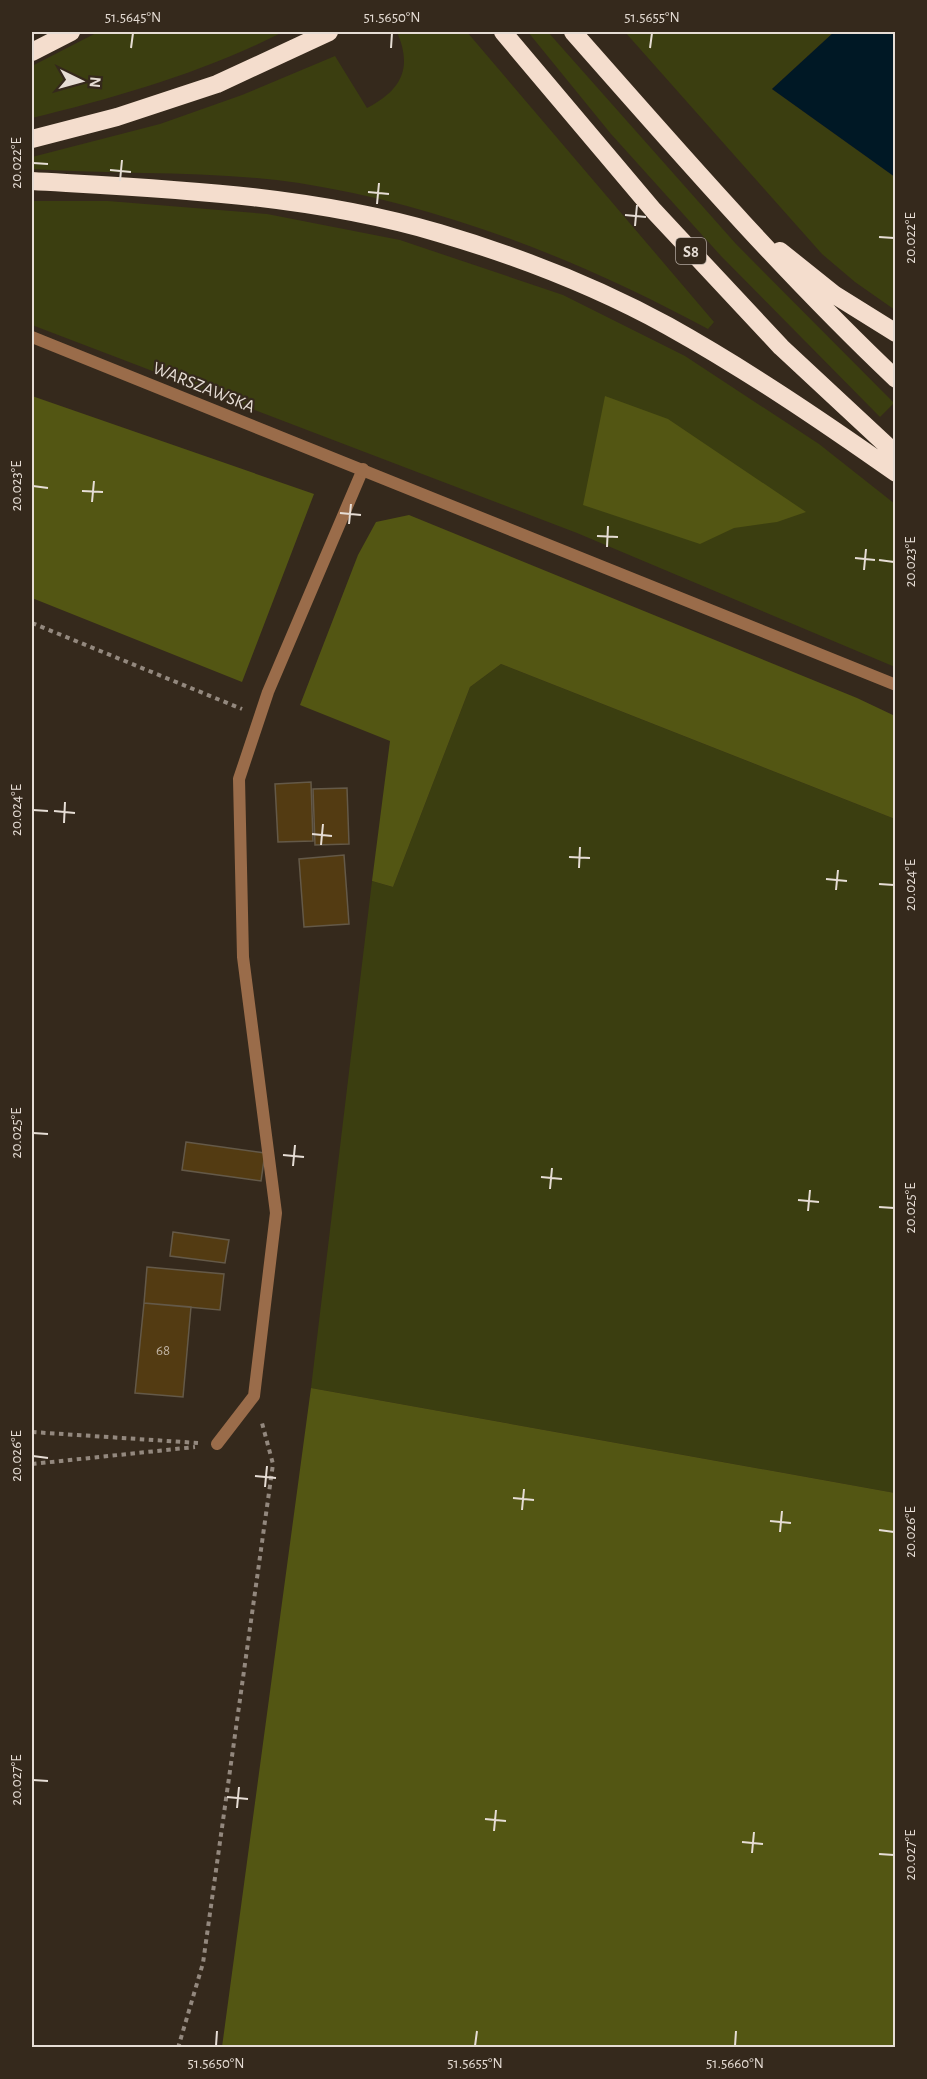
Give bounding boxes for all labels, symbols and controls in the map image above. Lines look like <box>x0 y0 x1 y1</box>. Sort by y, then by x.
text: 51.5645°N <box>105 10 161 25</box>
text: 51.5650°N <box>363 10 421 25</box>
text: 51.5655°N <box>624 10 680 25</box>
north arrow <box>51 51 111 111</box>
text: N <box>86 76 103 88</box>
text: 20.022°E <box>9 137 24 189</box>
text: 20.022°E <box>903 212 918 264</box>
road number: S8 <box>676 238 706 264</box>
street label: WARSZAWSKA <box>150 359 258 417</box>
text: 20.023°E <box>9 461 24 511</box>
text: 20.023°E <box>903 537 918 587</box>
text: 20.024°E <box>9 784 24 836</box>
text: 20.024°E <box>903 859 918 911</box>
text: 20.025°E <box>9 1108 24 1158</box>
text: 20.025°E <box>903 1183 918 1233</box>
house number: 68 <box>156 1343 170 1358</box>
text: 20.026°E <box>9 1430 24 1482</box>
text: 20.026°E <box>903 1506 918 1558</box>
text: 20.027°E <box>9 1755 24 1805</box>
text: 20.027°E <box>903 1830 918 1880</box>
text: 51.5650°N <box>187 2056 245 2071</box>
text: 51.5655°N <box>447 2056 503 2071</box>
text: 51.5660°N <box>706 2056 764 2071</box>

